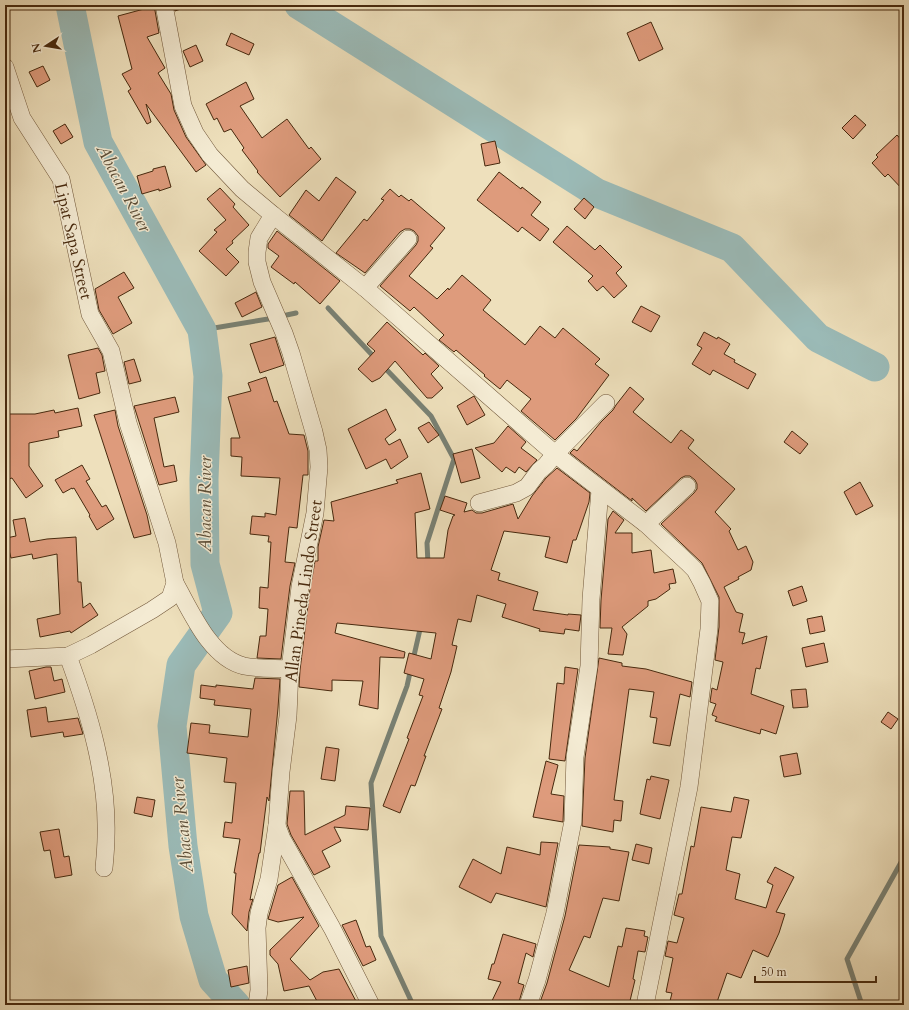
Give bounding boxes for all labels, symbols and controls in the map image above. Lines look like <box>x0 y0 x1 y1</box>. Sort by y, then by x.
north arrow <box>26 26 66 66</box>
text: N <box>28 41 45 54</box>
water label: Abacan River <box>89 139 158 238</box>
street label: Lipat Sapa Street <box>49 180 98 302</box>
water label: Abacan River <box>193 455 218 553</box>
street label: Allan Pineda Lindo Street <box>279 498 328 684</box>
water label: Abacan River <box>165 775 200 875</box>
scale bar <box>755 958 876 984</box>
text: 50 m <box>761 964 788 980</box>

